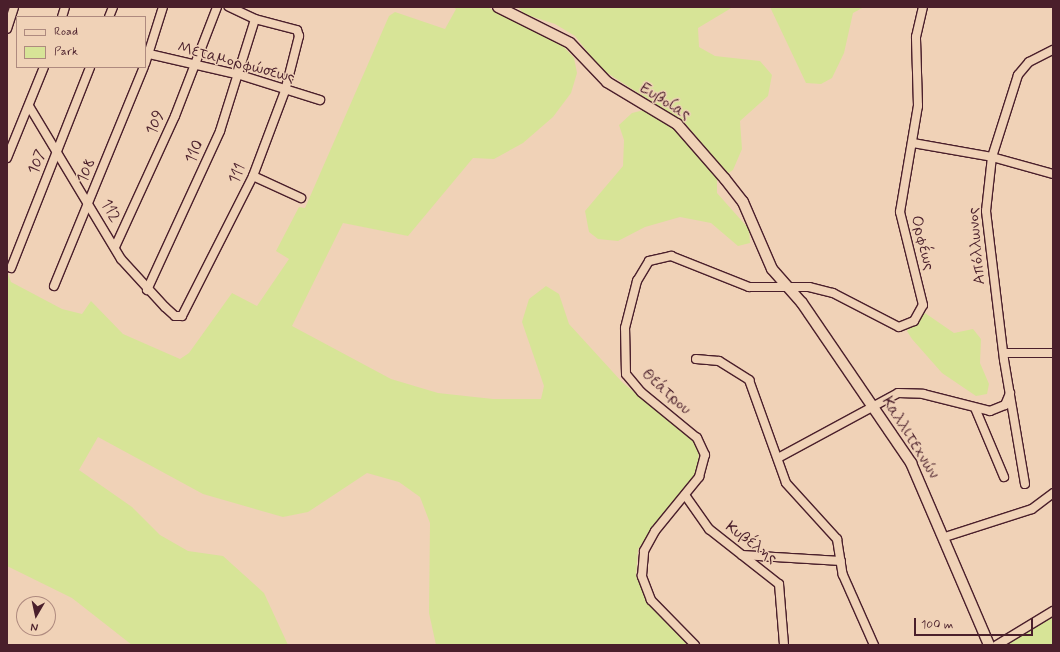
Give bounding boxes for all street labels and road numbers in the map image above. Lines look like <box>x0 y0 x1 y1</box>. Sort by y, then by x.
street label: Μεταμορφώσεως <box>175 38 297 88</box>
street label: Ευβοίας <box>636 79 694 125</box>
street label: 109 <box>142 108 170 138</box>
street label: 110 <box>182 137 208 167</box>
street label: 107 <box>25 147 51 177</box>
street label: 108 <box>73 156 101 186</box>
street label: 111 <box>225 161 251 187</box>
street label: 112 <box>96 196 124 226</box>
street label: Απόλλωνος <box>964 207 990 285</box>
street label: Ορφέως <box>906 213 938 273</box>
street label: Θεάτρου <box>637 365 695 419</box>
street label: Καλλιτεχνών <box>877 393 943 483</box>
street label: Κυβέλης <box>721 518 781 568</box>

